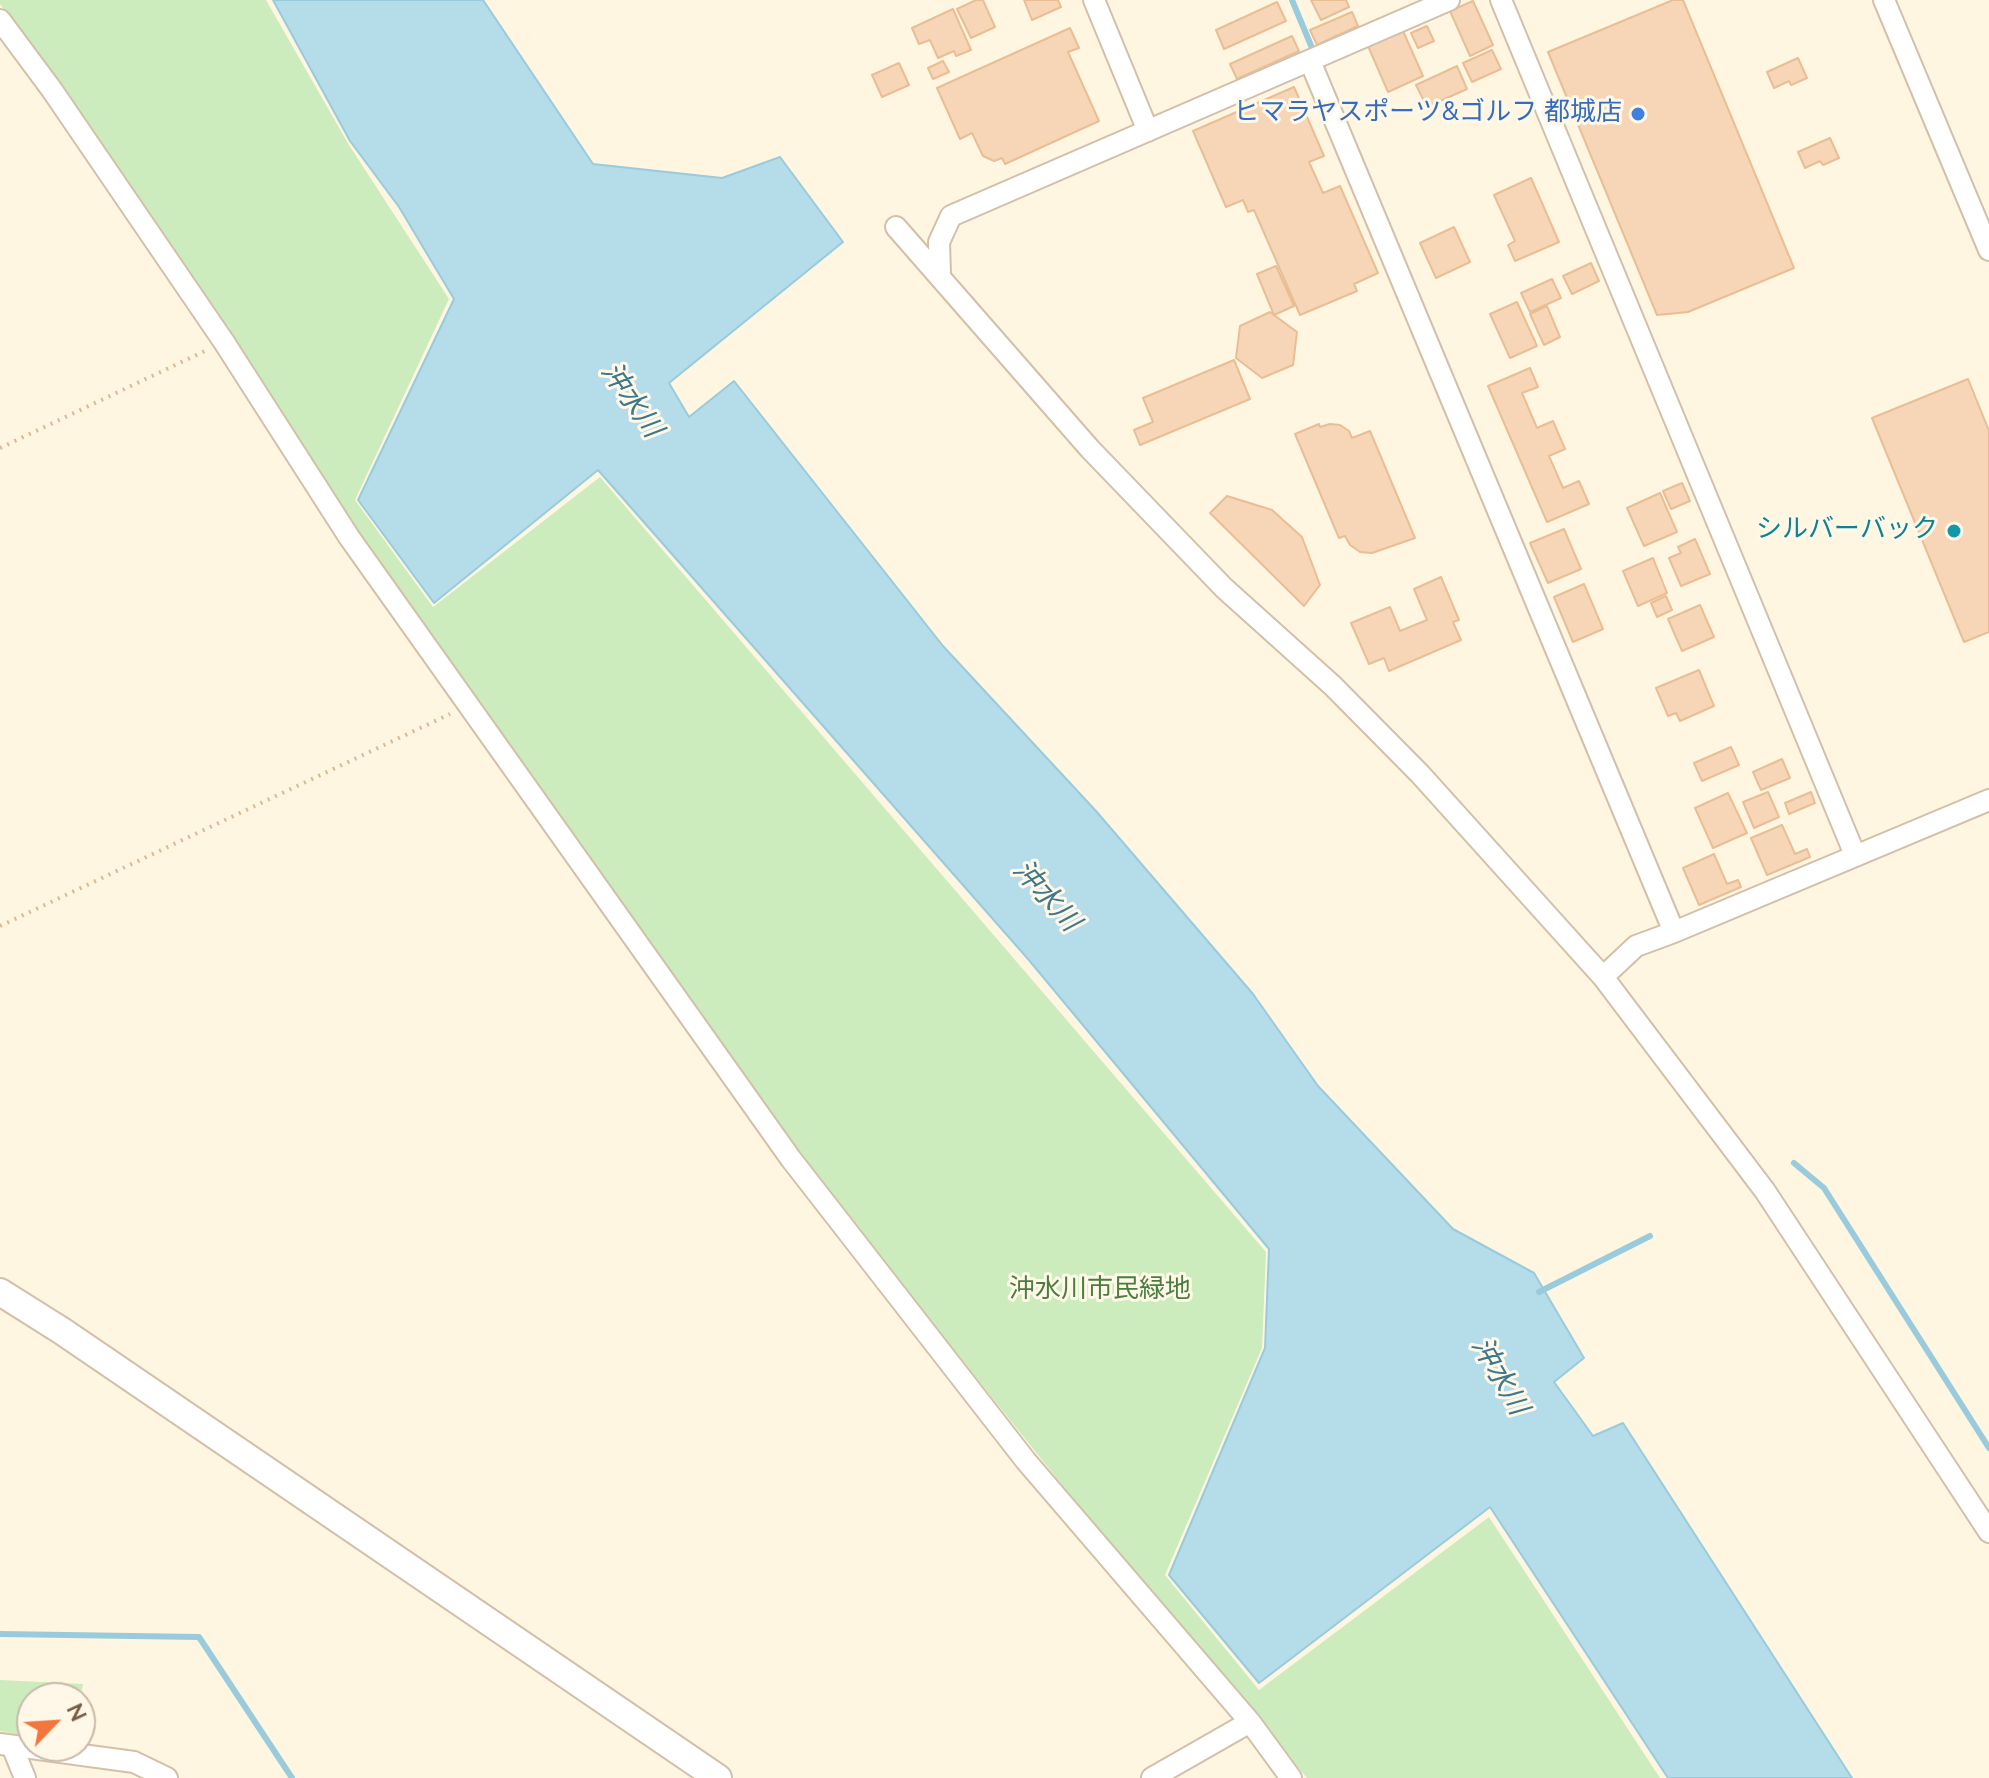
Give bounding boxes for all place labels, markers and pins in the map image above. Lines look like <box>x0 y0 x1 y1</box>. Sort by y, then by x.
place label: ヒマラヤスポーツ&ゴルフ 都城店 <box>1233 98 1622 130</box>
marker: ヒマラヤスポーツ&ゴルフ 都城店 <box>1629 105 1647 123</box>
place label: シルバーバック <box>1756 515 1938 547</box>
marker: シルバーバック <box>1945 522 1963 540</box>

